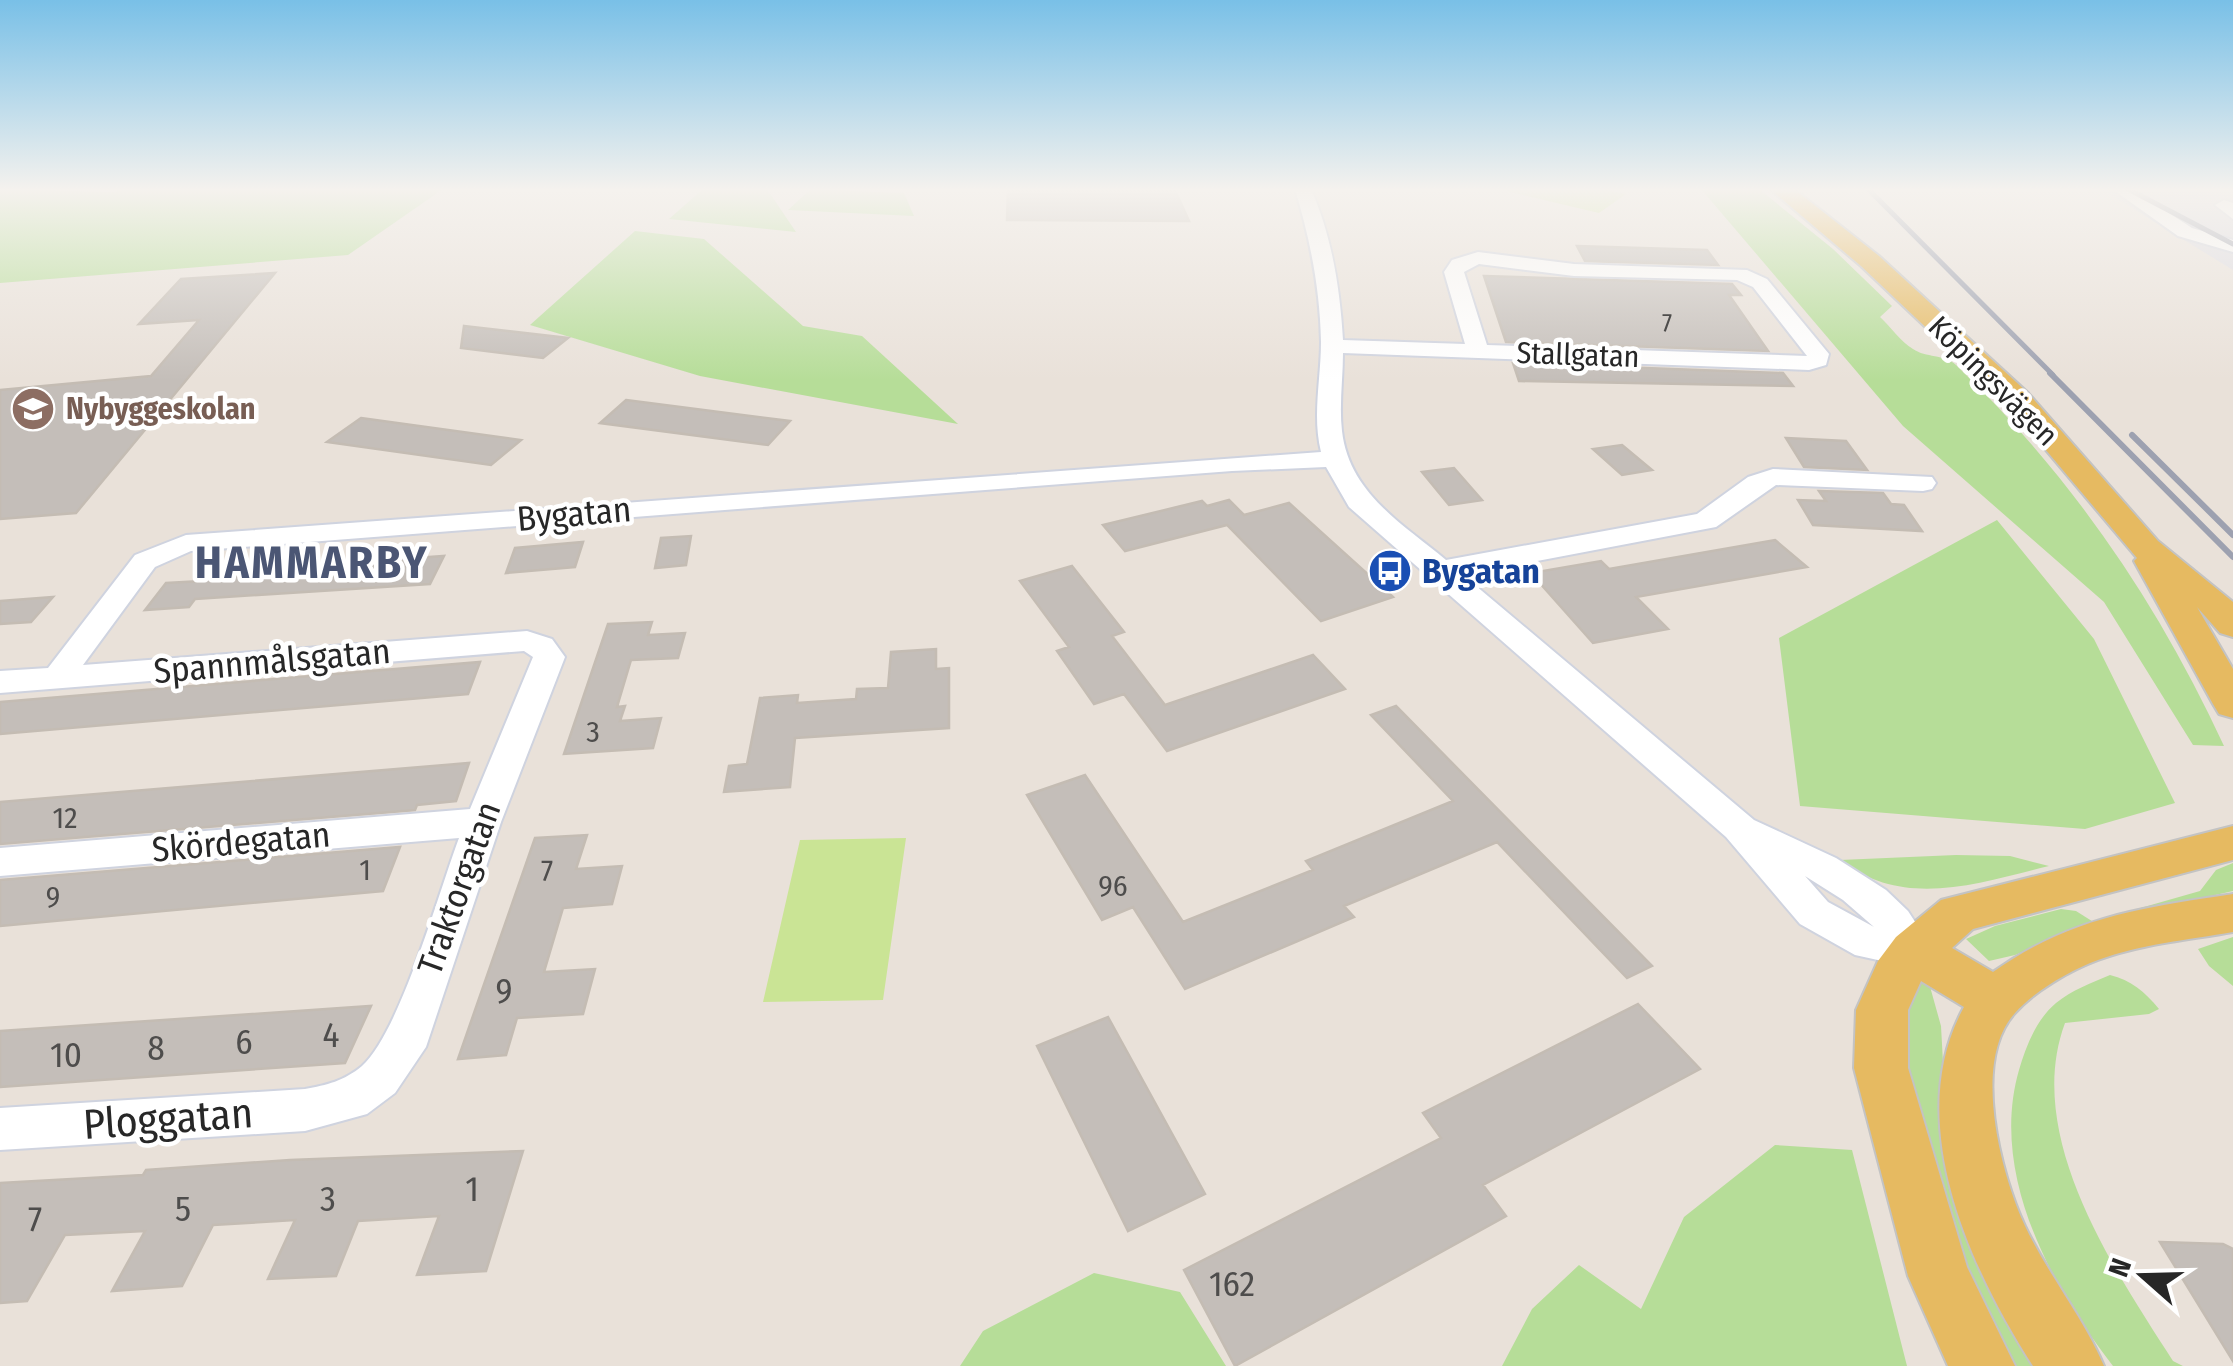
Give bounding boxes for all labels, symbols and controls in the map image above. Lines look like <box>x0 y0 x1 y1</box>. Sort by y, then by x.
house number: 7 <box>1662 309 1672 339</box>
street label: Köpingsvägen <box>1921 309 2065 453</box>
street label: Stallgatan <box>1516 335 1640 375</box>
school or university icon: Nybyggeskolan <box>10 386 56 432</box>
place label: Nybyggeskolan <box>66 391 256 427</box>
street label: Bygatan <box>515 488 633 540</box>
district label: HAMMARBY <box>195 536 429 590</box>
bus stop icon: Bygatan <box>1367 548 1413 594</box>
place label: Bygatan <box>1422 550 1540 592</box>
street label: Spannmålsgatan <box>152 630 392 692</box>
house number: 3 <box>586 714 600 750</box>
street label: Traktorgatan <box>408 796 510 980</box>
house number: 12 <box>53 800 77 836</box>
street label: Skördegatan <box>150 813 332 871</box>
house number: 1 <box>359 852 371 888</box>
house number: 7 <box>541 853 553 889</box>
house number: 96 <box>1098 868 1128 904</box>
house number: 9 <box>46 879 60 915</box>
house number: 9 <box>495 970 513 1012</box>
house number: 4 <box>323 1014 340 1056</box>
house number: 6 <box>235 1021 253 1063</box>
house number: 8 <box>147 1027 165 1069</box>
house number: 10 <box>50 1034 82 1076</box>
street label: Ploggatan <box>81 1088 255 1150</box>
house number: 1 <box>465 1168 479 1210</box>
house number: 3 <box>320 1178 336 1220</box>
house number: 5 <box>175 1188 191 1230</box>
house number: 7 <box>28 1198 42 1240</box>
north arrow <box>2093 1226 2193 1326</box>
text: N <box>2102 1254 2138 1281</box>
house number: 162 <box>1209 1263 1255 1305</box>

